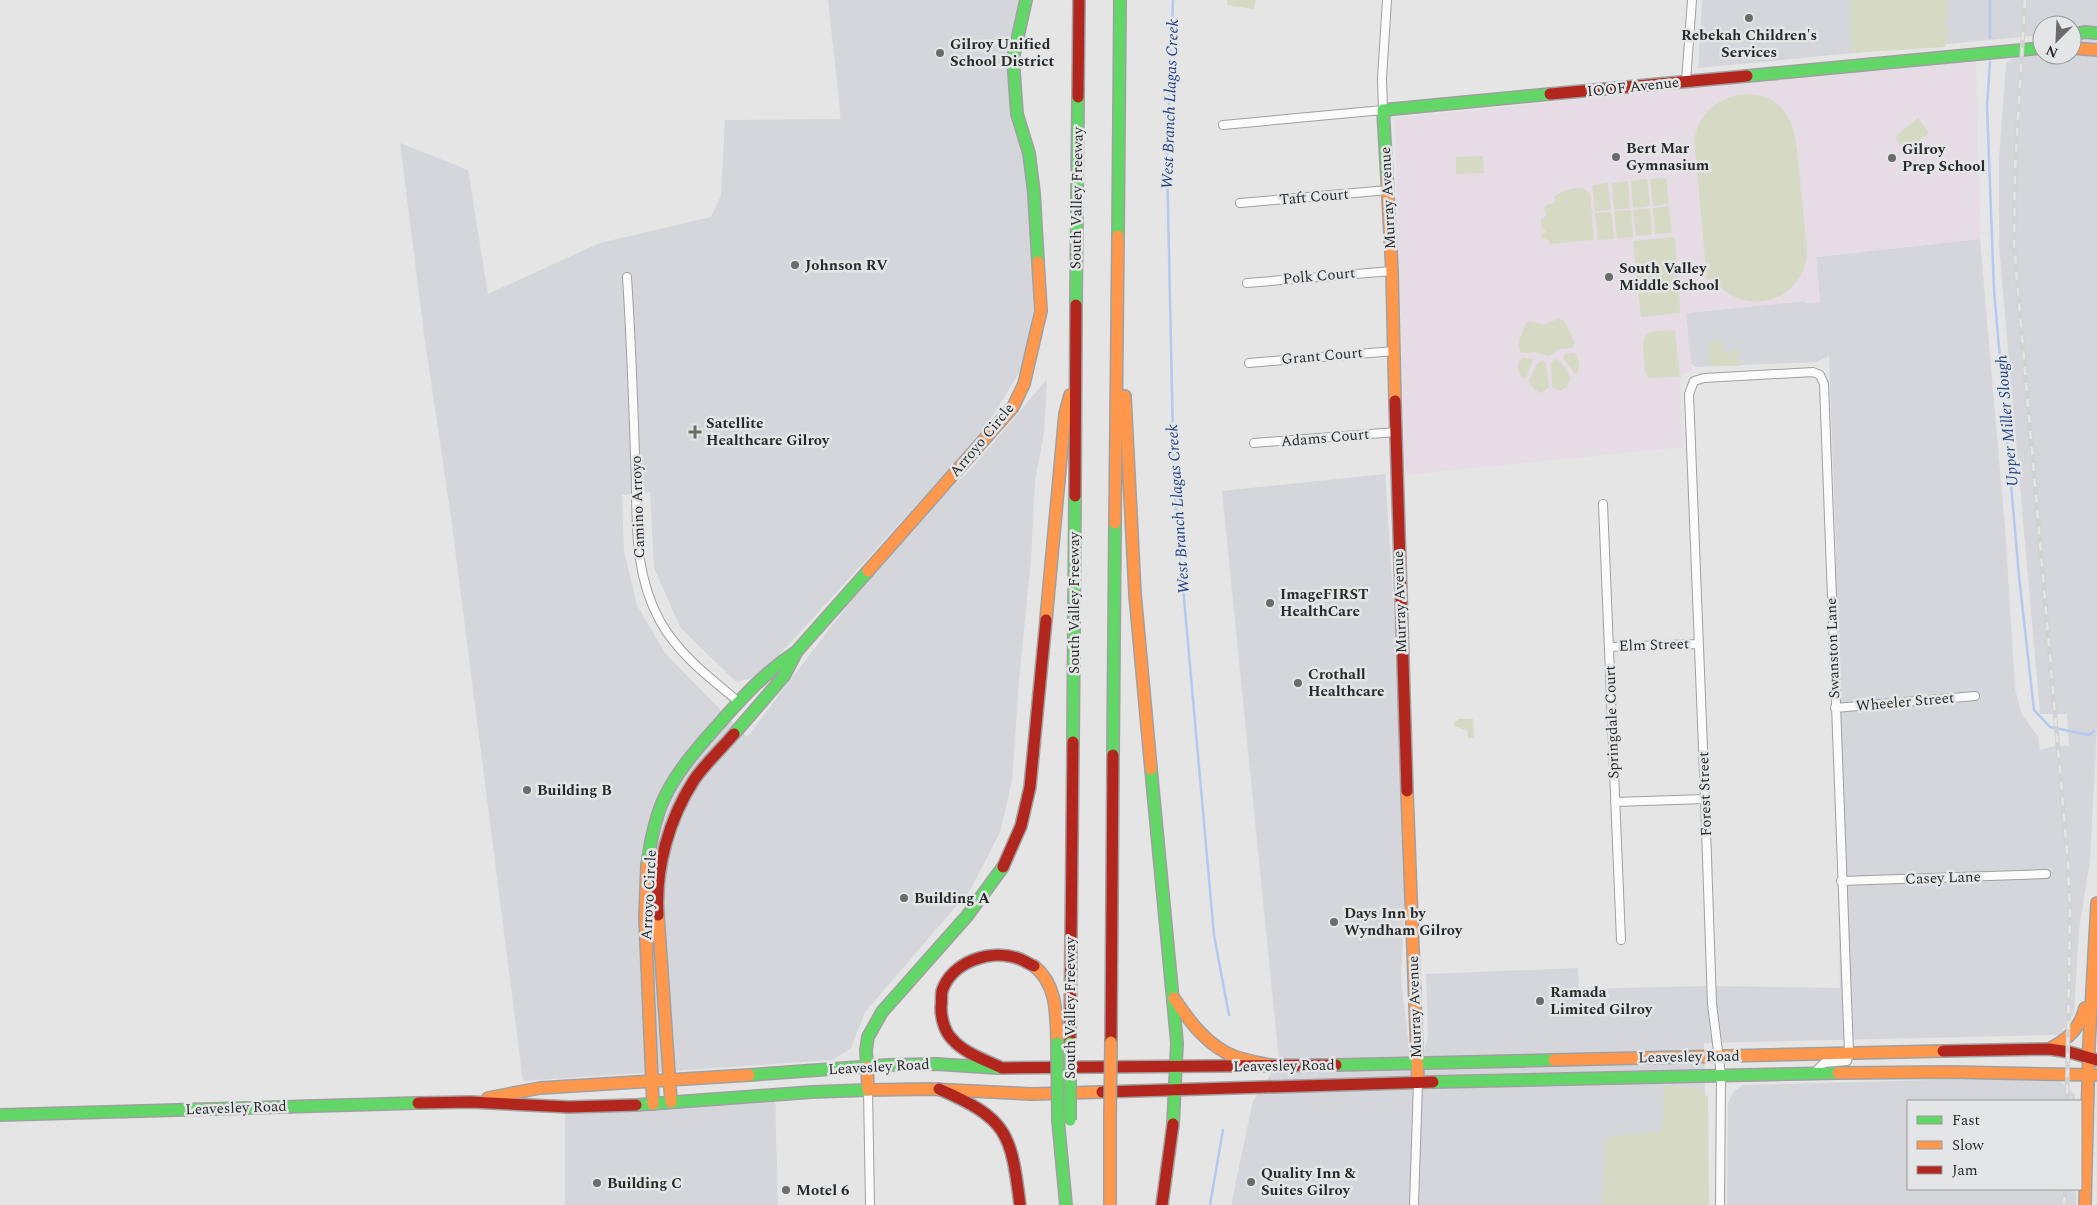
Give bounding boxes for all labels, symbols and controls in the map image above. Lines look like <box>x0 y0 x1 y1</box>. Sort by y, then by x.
marker: Rebekah Children's Services <box>1743 12 1755 24</box>
north arrow <box>2032 15 2082 65</box>
water label: West Branch Llagas Creek <box>1155 18 1185 189</box>
place label: Rebekah Children's Services <box>1681 24 1817 64</box>
place label: Gilroy Unified School District <box>950 33 1054 73</box>
text: N <box>2042 40 2061 63</box>
marker: Gilroy Unified School District <box>934 47 946 59</box>
street label: IOOF Avenue <box>1586 71 1680 103</box>
street label: South Valley Freeway <box>1064 126 1090 269</box>
place label: Bert Mar Gymnasium <box>1626 137 1710 177</box>
place label: Gilroy Prep School <box>1902 138 1985 178</box>
street label: Murray Avenue <box>1374 146 1402 250</box>
marker: Bert Mar Gymnasium <box>1610 151 1622 163</box>
marker: Gilroy Prep School <box>1886 152 1898 164</box>
street label: Taft Court <box>1278 183 1350 211</box>
place label: Johnson RV <box>805 254 888 277</box>
place label: South Valley Middle School <box>1619 257 1719 297</box>
marker: Johnson RV <box>789 259 801 271</box>
street label: Polk Court <box>1282 261 1356 291</box>
marker: South Valley Middle School <box>1603 271 1615 283</box>
street label: Grant Court <box>1280 341 1364 371</box>
water label: Upper Miller Slough <box>1989 354 2025 488</box>
street label: Arroyo Circle <box>944 398 1020 482</box>
place label: Satellite Healthcare Gilroy <box>706 412 830 452</box>
water label: West Branch Llagas Creek <box>1160 423 1196 595</box>
street label: Adams Court <box>1280 423 1370 453</box>
marker: Satellite Healthcare Gilroy <box>688 425 702 439</box>
street label: Camino Arroyo <box>625 455 651 559</box>
street label: South Valley Freeway <box>1063 531 1086 674</box>
street label: Murray Avenue <box>1387 550 1413 654</box>
place label: ImageFIRST HealthCare <box>1280 583 1369 623</box>
marker: ImageFIRST HealthCare <box>1264 597 1276 609</box>
street label: Swanston Lane <box>1820 597 1846 699</box>
street label: Elm Street <box>1619 632 1689 658</box>
place label: Crothall Healthcare <box>1308 663 1384 703</box>
street label: Springdale Court <box>1599 665 1625 779</box>
marker: Crothall Healthcare <box>1292 677 1304 689</box>
street label: Wheeler Street <box>1855 686 1955 718</box>
street label: Forest Street <box>1692 751 1718 837</box>
place label: Building B <box>537 779 612 802</box>
marker: Building B <box>521 784 533 796</box>
street label: Arroyo Circle <box>635 849 663 941</box>
street label: Casey Lane <box>1905 865 1981 891</box>
place label: Building A <box>914 887 990 910</box>
marker: Building A <box>898 892 910 904</box>
place label: Days Inn by Wyndham Gilroy <box>1344 902 1463 942</box>
marker: Days Inn by Wyndham Gilroy <box>1328 916 1340 928</box>
street label: South Valley Freeway <box>1059 936 1082 1079</box>
street label: Murray Avenue <box>1402 955 1428 1059</box>
place label: Ramada Limited Gilroy <box>1550 981 1653 1021</box>
marker: Ramada Limited Gilroy <box>1534 995 1546 1007</box>
street label: Leavesley Road <box>1638 1045 1740 1069</box>
street label: Leavesley Road <box>828 1053 930 1081</box>
street label: Leavesley Road <box>1233 1054 1335 1078</box>
street label: Leavesley Road <box>185 1095 287 1121</box>
legend <box>1907 1100 2082 1190</box>
text: Fast <box>1952 1109 1980 1132</box>
text: Slow <box>1952 1134 1984 1157</box>
text: Jam <box>1952 1159 1978 1182</box>
place label: Quality Inn & Suites Gilroy <box>1261 1162 1356 1202</box>
place label: Building C <box>607 1172 682 1195</box>
marker: Quality Inn & Suites Gilroy <box>1245 1176 1257 1188</box>
marker: Building C <box>591 1177 603 1189</box>
place label: Motel 6 <box>796 1179 849 1202</box>
marker: Motel 6 <box>780 1184 792 1196</box>

